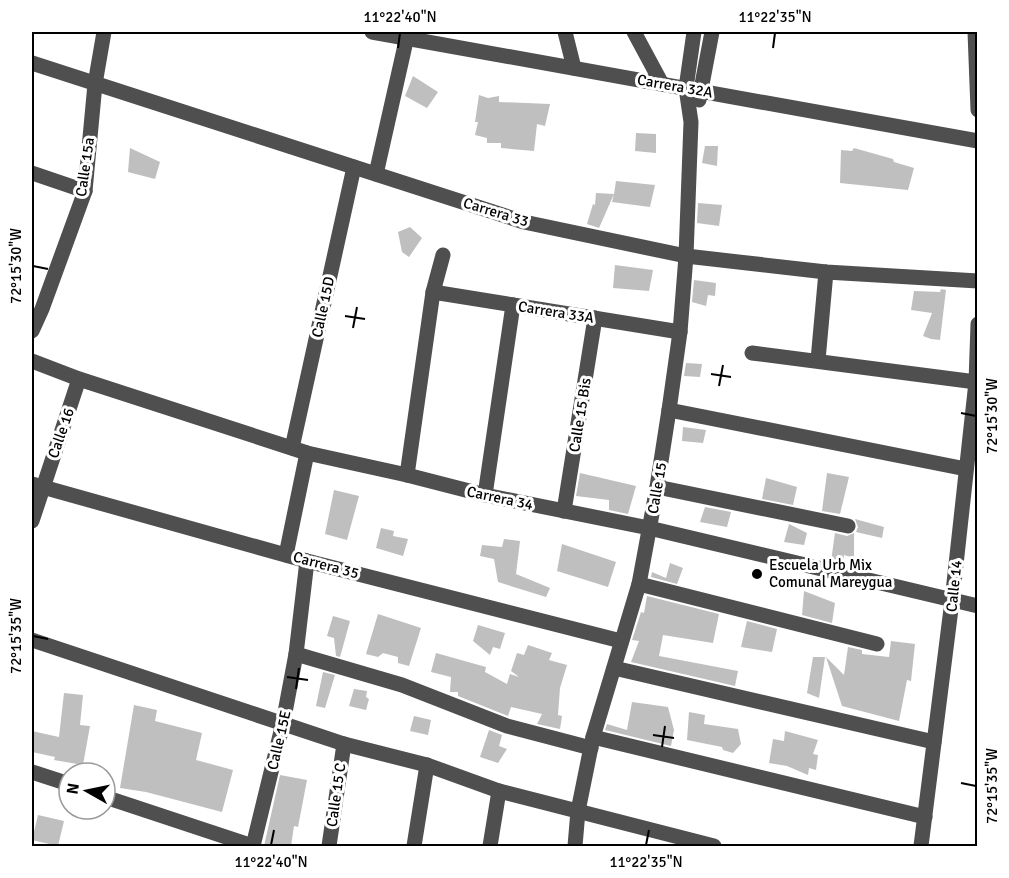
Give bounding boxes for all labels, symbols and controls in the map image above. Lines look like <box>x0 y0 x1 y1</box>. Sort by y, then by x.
text: 11°22'40"N <box>363 8 437 26</box>
text: 11°22'35"N <box>738 8 812 26</box>
street label: Carrera 32A <box>636 70 714 102</box>
street label: Calle 15a <box>72 136 98 198</box>
street label: Carrera 33 <box>461 194 531 230</box>
text: 72°15'30"W <box>7 228 25 304</box>
street label: Calle 15D <box>308 275 338 339</box>
street label: Carrera 33A <box>517 297 595 327</box>
street label: Calle 15 Bis <box>565 376 595 453</box>
text: 72°15'30"W <box>983 378 1001 454</box>
street label: Calle 16 <box>44 405 78 461</box>
street label: Calle 15 <box>644 461 670 515</box>
street label: Carrera 34 <box>465 482 535 514</box>
street label: Carrera 35 <box>291 548 361 582</box>
place label: Escuela Urb Mix Comunal Mareygua <box>769 556 892 591</box>
street label: Calle 14 <box>942 559 966 613</box>
marker: Escuela Urb Mix Comunal Mareygua <box>750 567 764 581</box>
text: 72°15'35"W <box>7 598 25 674</box>
street label: Calle 15E <box>263 708 295 772</box>
text: 72°15'35"W <box>983 748 1001 824</box>
north arrow <box>57 761 117 821</box>
street label: Calle 15 C <box>323 762 349 828</box>
text: N <box>62 782 84 796</box>
text: 11°22'40"N <box>234 853 308 871</box>
text: 11°22'35"N <box>609 853 683 871</box>

